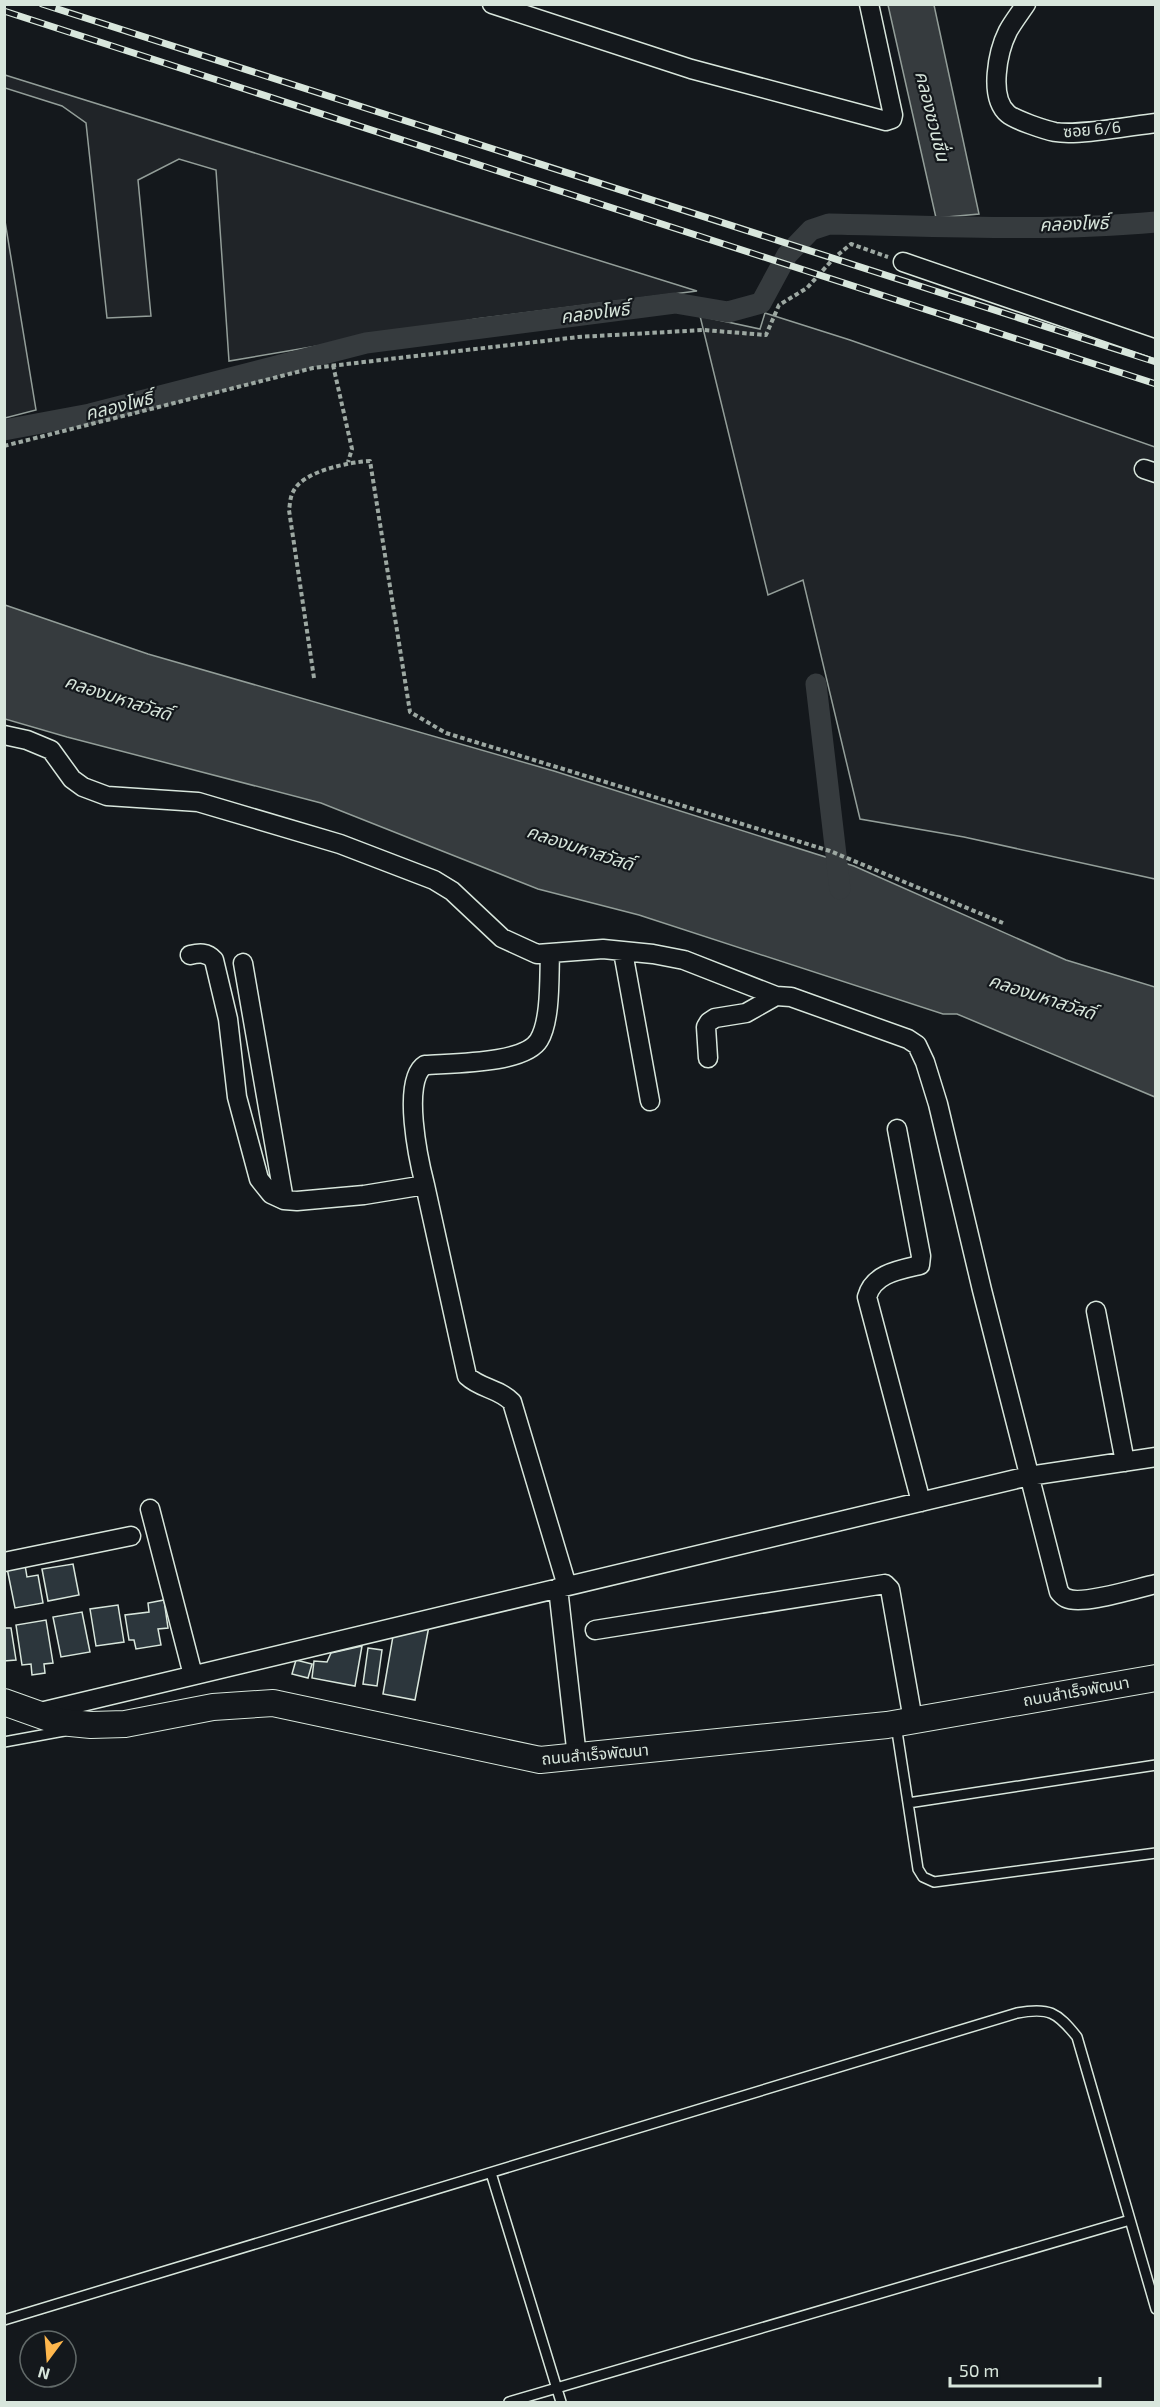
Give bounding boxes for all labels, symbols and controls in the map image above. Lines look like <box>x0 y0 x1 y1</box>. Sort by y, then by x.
water label: คลองชวนชื่น <box>911 68 956 164</box>
street label: ซอย 6/6 <box>1062 117 1122 140</box>
water label: คลองโพธิ์ <box>1039 211 1114 235</box>
water label: คลองโพธิ์ <box>559 296 636 327</box>
water label: คลองโพธิ์ <box>83 385 160 424</box>
water label: คลองมหาสวัสดิ์ <box>62 669 179 726</box>
water label: คลองมหาสวัสดิ์ <box>524 819 641 876</box>
water label: คลองมหาสวัสดิ์ <box>986 968 1103 1025</box>
street label: ถนนสำเร็จพัฒนา <box>1021 1672 1131 1709</box>
street label: ถนนสำเร็จพัฒนา <box>541 1739 649 1768</box>
north arrow <box>18 2329 78 2389</box>
scale bar <box>950 2350 1100 2388</box>
text: 50 m <box>959 2359 999 2381</box>
text: N <box>36 2363 52 2385</box>

